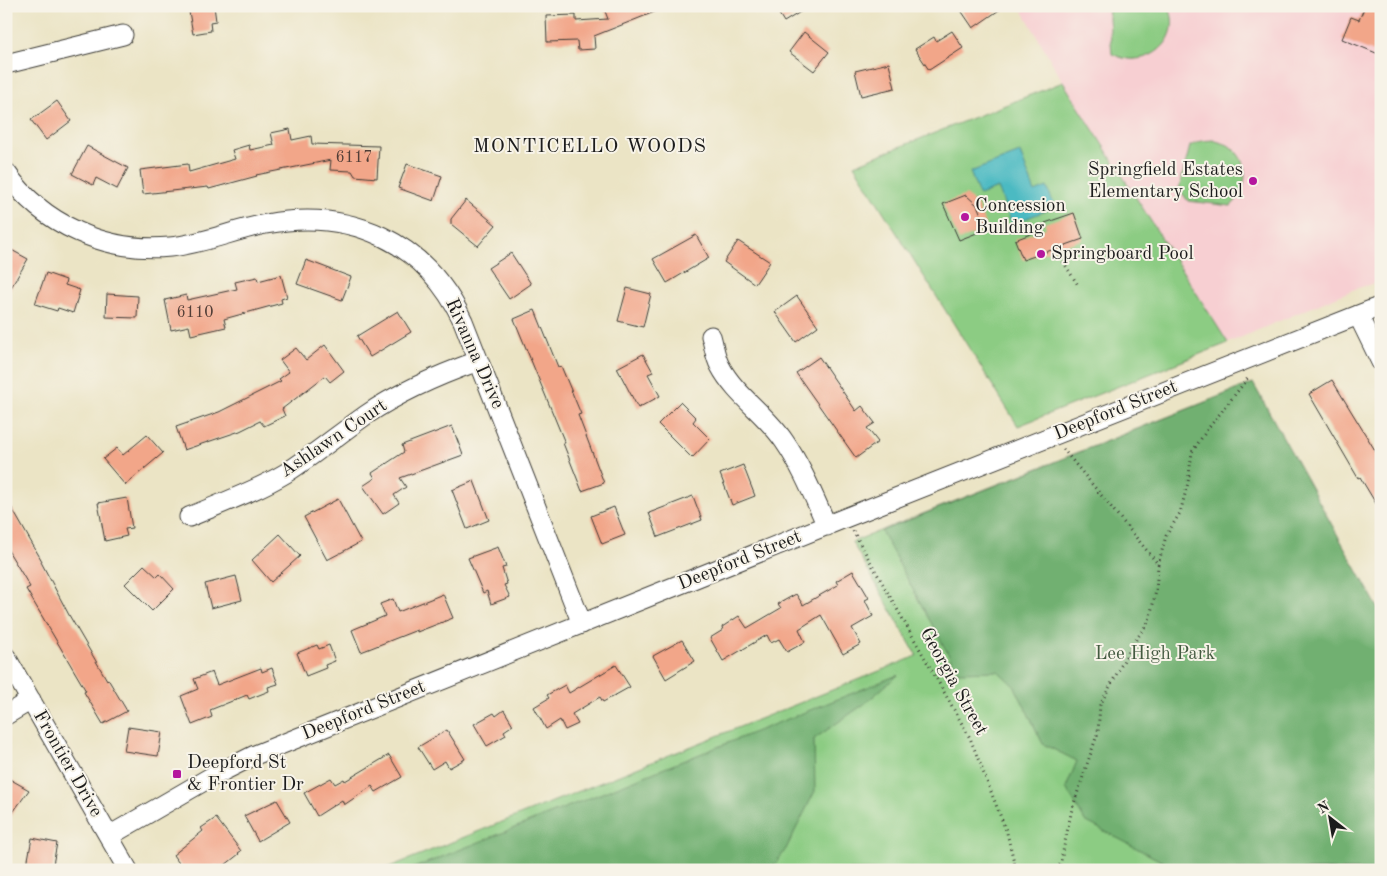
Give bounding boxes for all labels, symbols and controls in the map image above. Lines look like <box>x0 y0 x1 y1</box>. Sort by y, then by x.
district label: MONTICELLO WOODS <box>473 137 707 157</box>
house number: 6117 <box>335 150 373 166</box>
place label: Springfield Estates Elementary School <box>1088 161 1243 202</box>
marker: Springfield Estates Elementary School <box>1247 175 1259 187</box>
place label: Concession Building <box>975 197 1066 238</box>
marker: Concession Building <box>959 211 971 223</box>
place label: Springboard Pool <box>1051 245 1194 264</box>
marker: Springboard Pool <box>1035 248 1047 260</box>
street label: Rivanna Drive <box>441 296 507 412</box>
house number: 6110 <box>176 305 214 321</box>
street label: Deepford Street <box>1052 378 1180 444</box>
street label: Ashlawn Court <box>277 396 391 482</box>
street label: Deepford Street <box>676 528 804 594</box>
street label: Georgia Street <box>916 625 990 739</box>
park label: Lee High Park <box>1095 645 1215 664</box>
street label: Deepford Street <box>300 678 428 744</box>
street label: Frontier Drive <box>29 707 105 821</box>
place label: Deepford St & Frontier Dr <box>187 754 304 795</box>
marker: Deepford St & Frontier Dr <box>171 768 183 780</box>
north arrow <box>1304 794 1354 844</box>
text: N <box>1316 799 1332 816</box>

